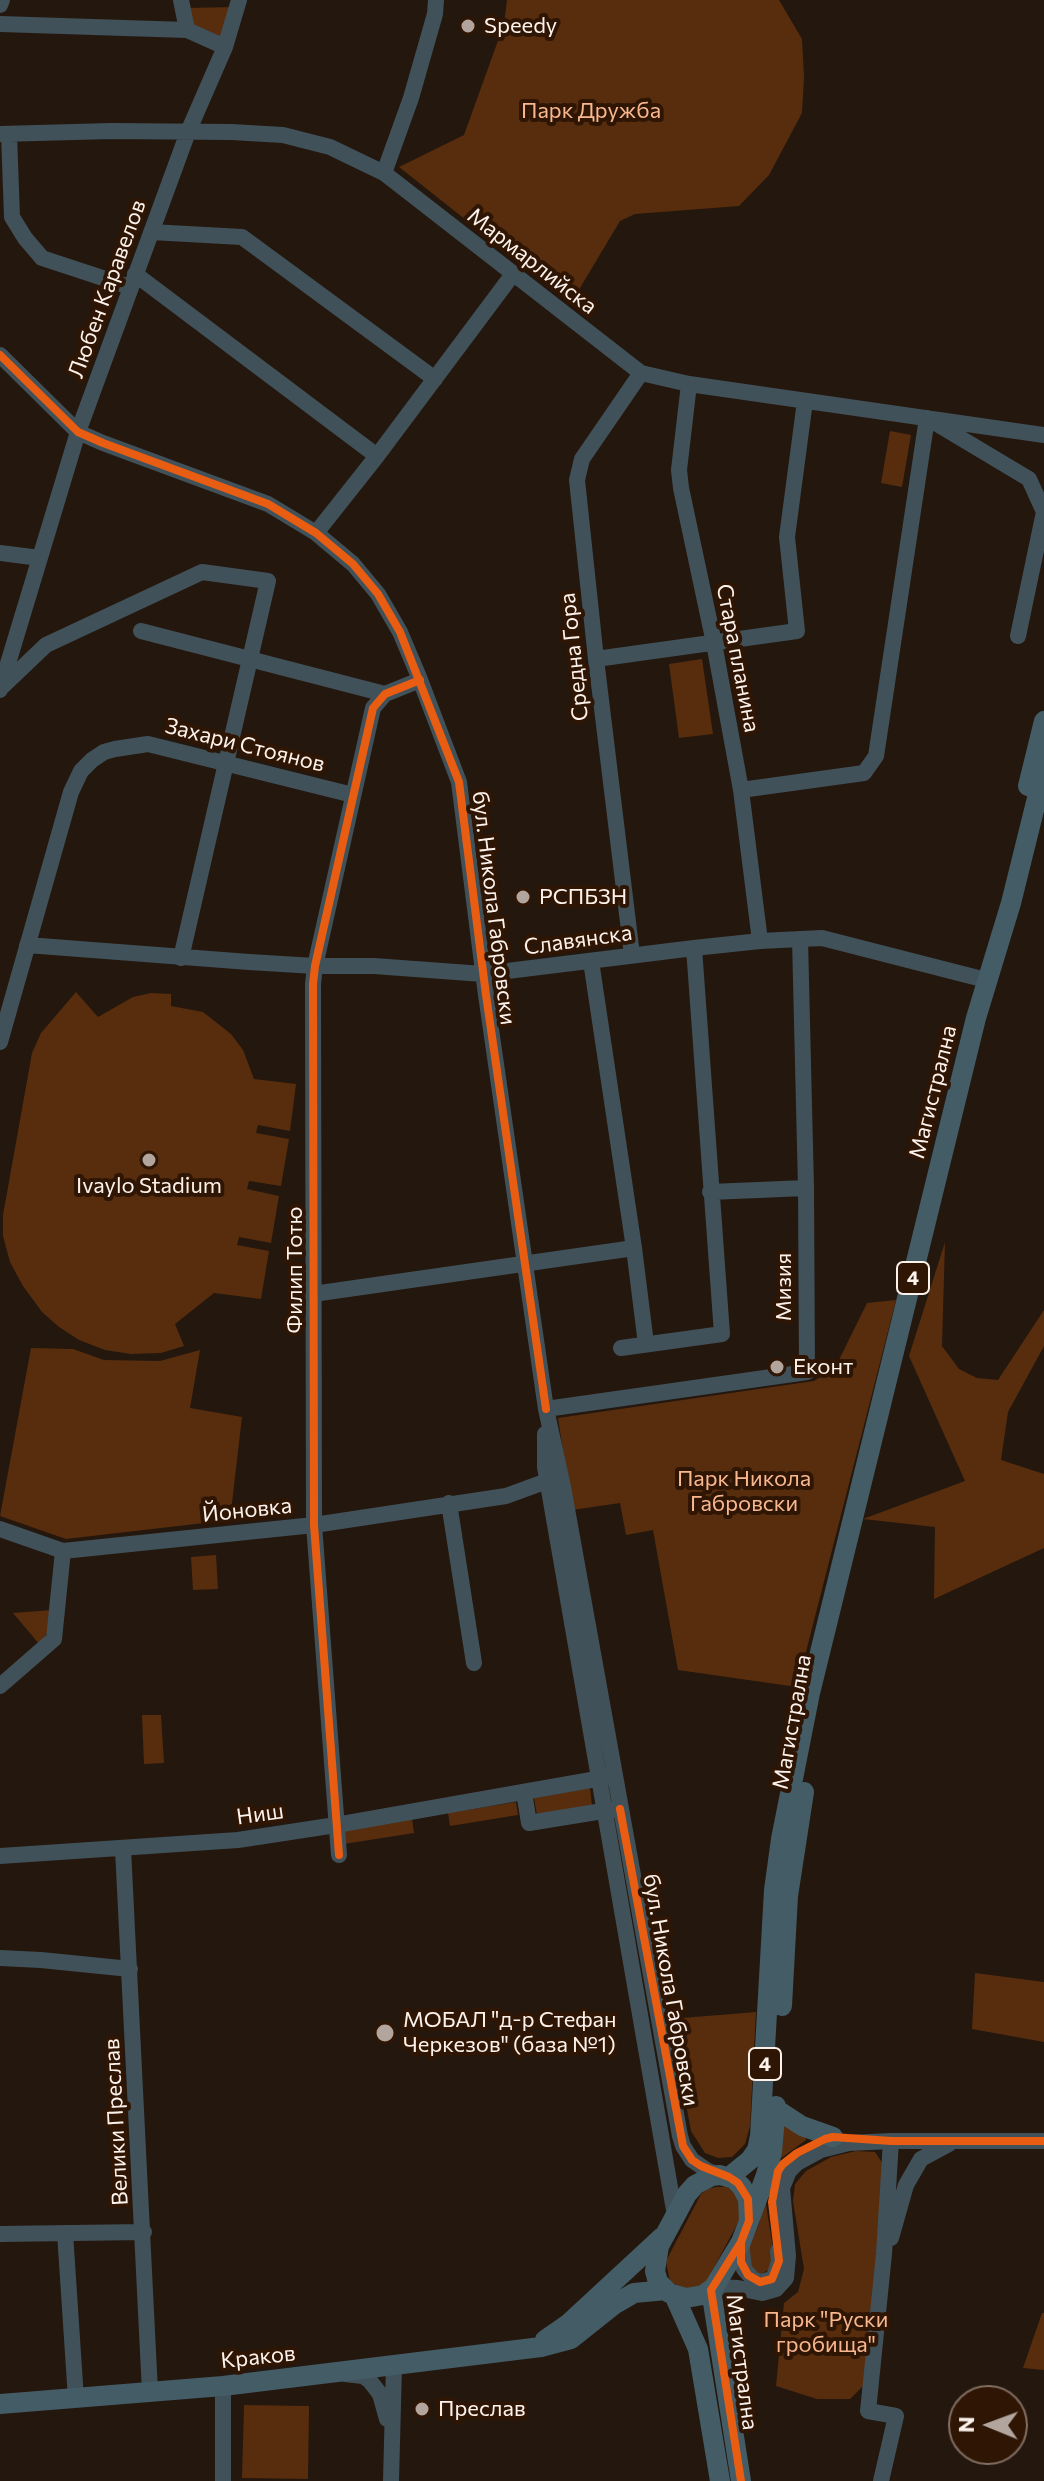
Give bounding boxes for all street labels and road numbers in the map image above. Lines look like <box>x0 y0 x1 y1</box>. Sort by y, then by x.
street label: Любен Каравелов <box>63 196 151 382</box>
street label: Мармарлийска <box>462 202 602 320</box>
street label: Стара планина <box>711 582 765 734</box>
street label: Средна Гора <box>554 592 594 722</box>
street label: Захари Стоянов <box>162 712 328 778</box>
street label: бул. Никола Габровски <box>467 789 521 1027</box>
street label: Славянска <box>522 919 634 961</box>
street label: Магистрална <box>904 1023 962 1161</box>
street label: Филип Тотю <box>282 1206 308 1334</box>
street label: Мизия <box>771 1253 797 1321</box>
road number: 4 <box>897 1262 929 1294</box>
street label: Йоновка <box>201 1492 293 1528</box>
street label: Магистрална <box>767 1652 817 1792</box>
street label: Ниш <box>235 1798 285 1830</box>
street label: бул. Никола Габровски <box>638 1872 704 2108</box>
street label: Велики Преслав <box>98 2038 134 2206</box>
road number: 4 <box>749 2048 781 2080</box>
street label: Магистрална <box>721 2293 763 2431</box>
street label: Краков <box>219 2340 297 2374</box>

